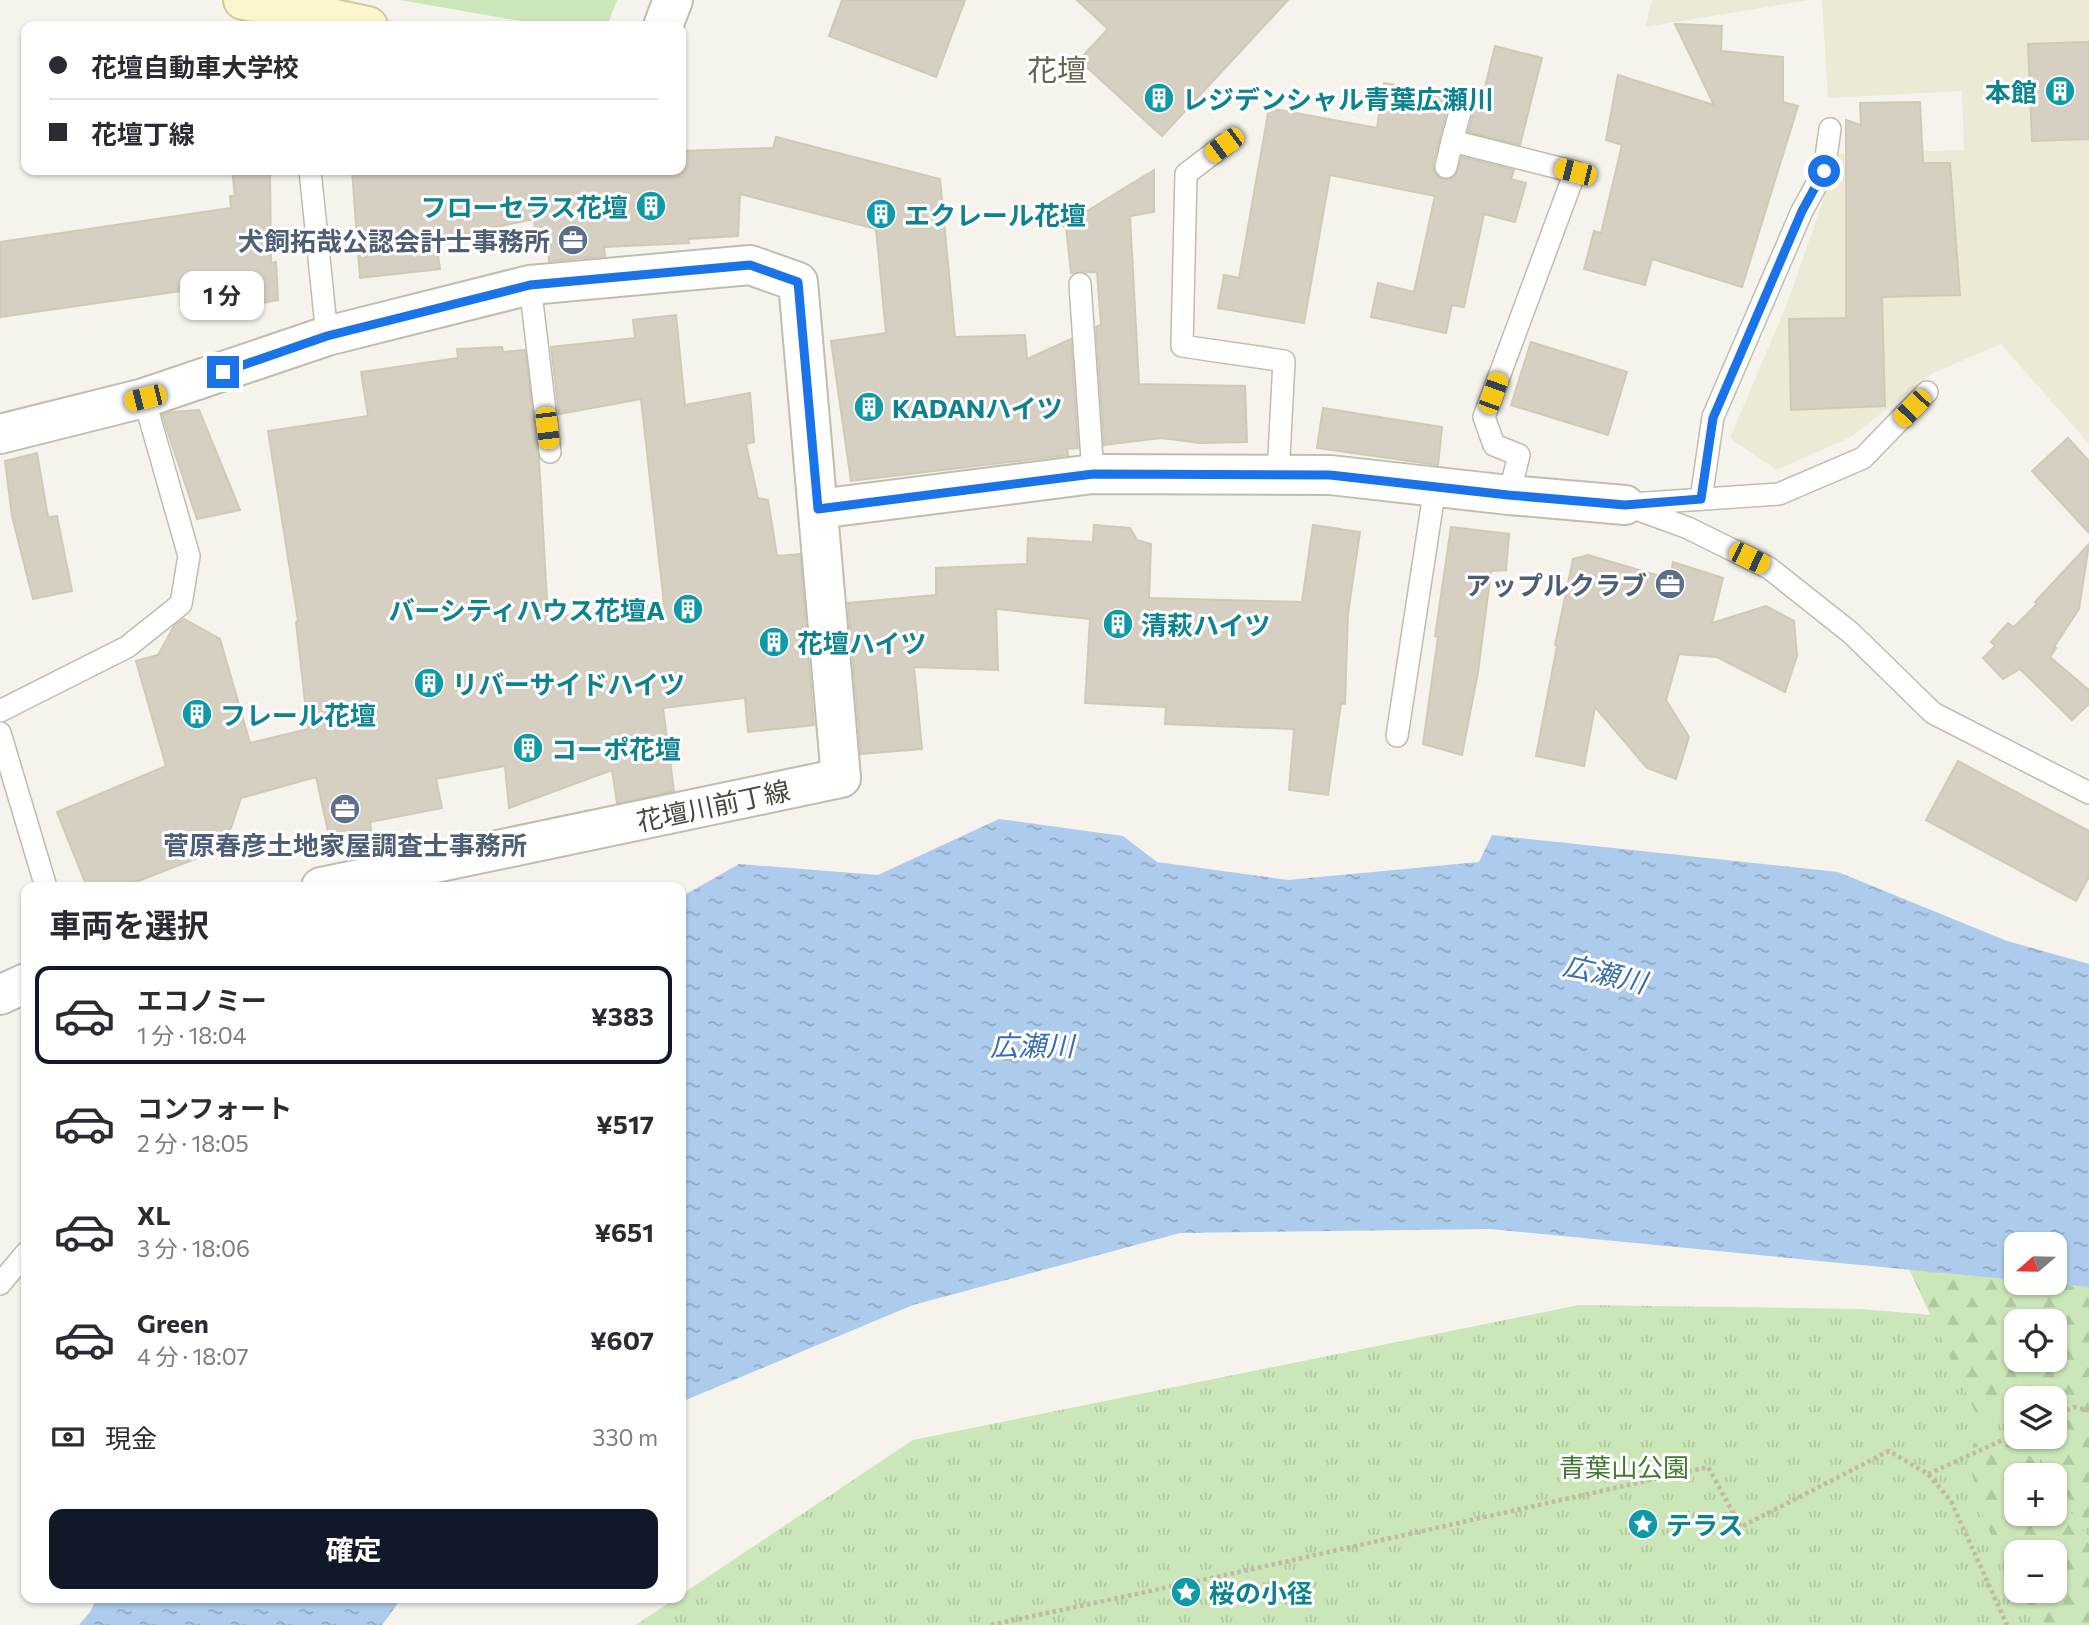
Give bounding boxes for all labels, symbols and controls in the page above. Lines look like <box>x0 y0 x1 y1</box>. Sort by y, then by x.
district label: 花壇 <box>1027 50 1087 87</box>
text: 花壇自動車大学校 <box>91 51 299 82</box>
building icon: 本館 <box>2043 74 2077 108</box>
place label: 本館 <box>1985 76 2037 107</box>
building icon: レジデンシャル青葉広瀬川 <box>1142 81 1176 115</box>
place label: レジデンシャル青葉広瀬川 <box>1182 83 1494 114</box>
text: 花壇丁線 <box>91 118 195 149</box>
car <box>1201 124 1248 166</box>
route start <box>1808 155 1840 187</box>
car <box>1553 157 1598 187</box>
building icon: フローセラス花壇 <box>634 189 668 223</box>
place label: フローセラス花壇 <box>421 191 628 222</box>
building icon: エクレール花壇 <box>864 197 898 231</box>
place label: エクレール花壇 <box>904 199 1086 230</box>
office icon: 犬飼拓哉公認会計士事務所 <box>556 223 590 257</box>
place label: 犬飼拓哉公認会計士事務所 <box>238 225 550 256</box>
callout: 1 分 <box>181 270 265 320</box>
text: 1 分 <box>203 281 241 309</box>
route end <box>207 356 239 388</box>
car <box>1476 370 1511 416</box>
car <box>123 383 168 413</box>
car <box>1890 386 1935 430</box>
building icon: KADANハイツ <box>852 390 886 424</box>
place label: KADANハイツ <box>892 392 1063 423</box>
car <box>535 406 560 450</box>
car <box>1726 539 1773 577</box>
office icon: アップルクラブ <box>1653 567 1687 601</box>
place label: アップルクラブ <box>1465 569 1647 600</box>
building icon: バーシティハウス花壇A <box>671 592 705 626</box>
place label: バーシティハウス花壇A <box>388 594 665 625</box>
building icon: 清萩ハイツ <box>1101 607 1135 641</box>
place label: 清萩ハイツ <box>1141 609 1270 640</box>
building icon: 花壇ハイツ <box>757 625 791 659</box>
place label: 花壇ハイツ <box>797 627 926 658</box>
building icon: リバーサイドハイツ <box>412 666 446 700</box>
place label: リバーサイドハイツ <box>452 668 685 699</box>
building icon: フレール花壇 <box>180 697 214 731</box>
place label: フレール花壇 <box>220 699 376 730</box>
building icon: コーポ花壇 <box>511 731 545 765</box>
place label: コーポ花壇 <box>551 733 681 764</box>
street label: 花壇川前丁線 <box>633 774 793 836</box>
office icon: 菅原春彦土地家屋調査士事務所 <box>328 792 362 826</box>
place label: 菅原春彦土地家屋調査士事務所 <box>163 829 527 860</box>
text: 車両を選択 <box>49 904 209 944</box>
water label: 広瀬川 <box>1560 947 1653 1000</box>
icon: car <box>53 984 116 1047</box>
text: エコノミー <box>137 984 267 1015</box>
text: ¥383 <box>591 1000 654 1031</box>
text: 1 分 · 18:04 <box>137 1021 247 1049</box>
water label: 広瀬川 <box>990 1028 1077 1062</box>
icon: car <box>53 1092 116 1155</box>
text: コンフォート <box>137 1092 292 1123</box>
text: ¥517 <box>596 1108 654 1139</box>
text: 2 分 · 18:05 <box>137 1129 249 1157</box>
text: XL <box>137 1199 171 1230</box>
icon: car <box>53 1200 116 1263</box>
text: ¥651 <box>594 1216 654 1247</box>
north arrow <box>2004 1232 2067 1295</box>
map controls <box>2004 1232 2067 1603</box>
text: 3 分 · 18:06 <box>137 1234 250 1262</box>
text: Green <box>137 1307 209 1338</box>
icon: car <box>53 1308 116 1371</box>
button: locate <box>2004 1309 2067 1372</box>
text: ¥607 <box>590 1324 654 1355</box>
text: 4 分 · 18:07 <box>137 1342 249 1370</box>
button: layers <box>2004 1386 2067 1449</box>
icon: cash <box>49 1418 87 1456</box>
text: 現金 <box>105 1422 157 1453</box>
text: 330 m <box>592 1423 658 1451</box>
park label: 青葉山公園 <box>1559 1451 1689 1482</box>
button: + <box>2004 1463 2067 1526</box>
place icon: テラス <box>1626 1507 1660 1541</box>
button: 確定 <box>49 1509 658 1589</box>
place label: テラス <box>1666 1509 1743 1540</box>
button: − <box>2004 1540 2067 1603</box>
place icon: 桜の小径 <box>1169 1575 1203 1609</box>
place label: 桜の小径 <box>1209 1577 1313 1608</box>

